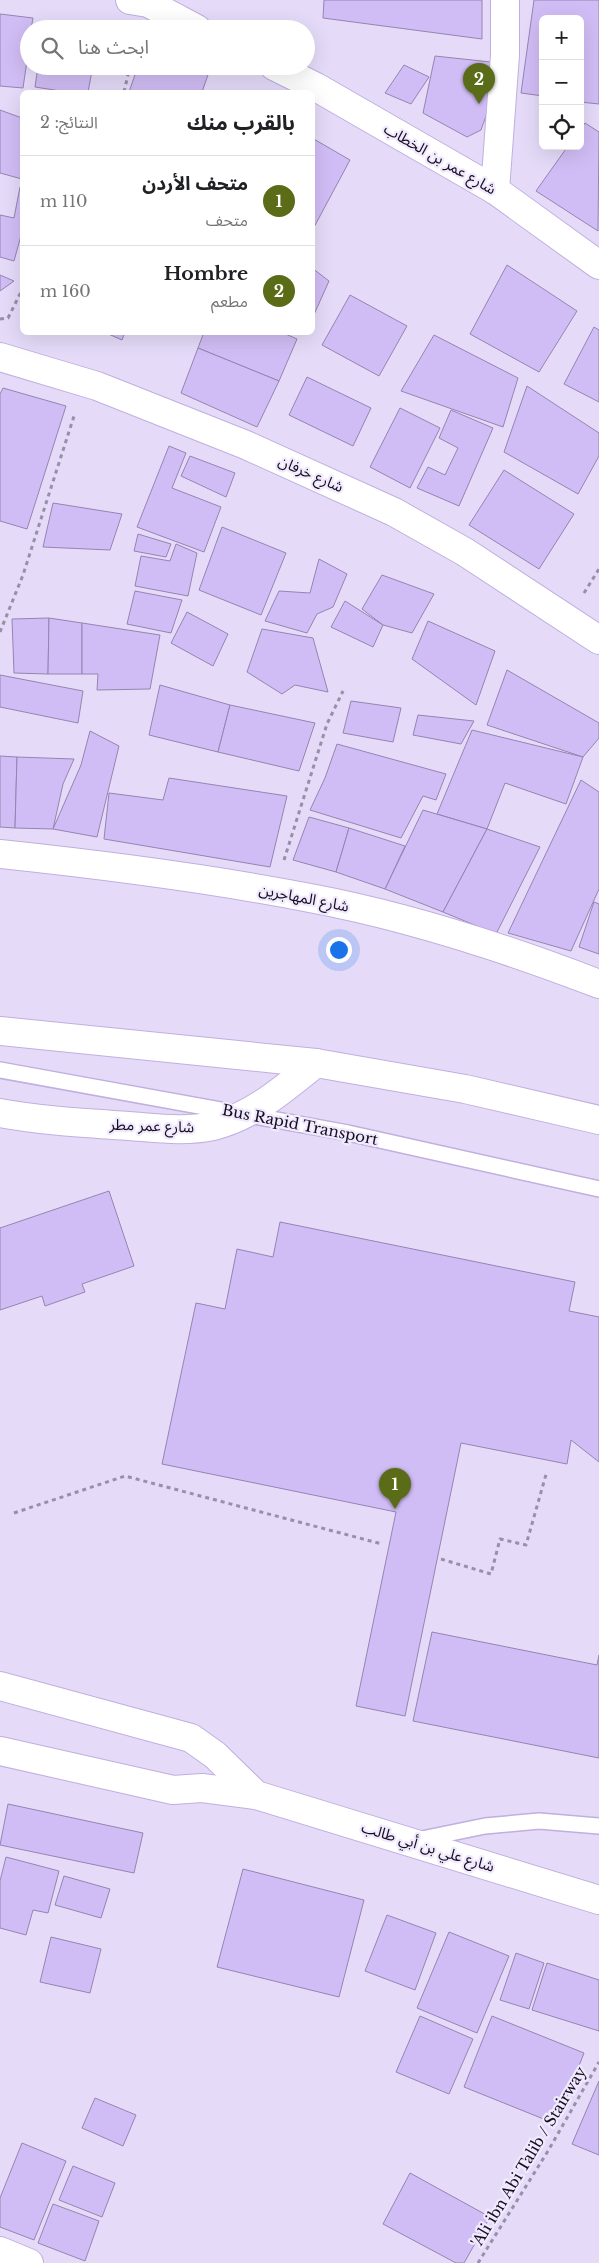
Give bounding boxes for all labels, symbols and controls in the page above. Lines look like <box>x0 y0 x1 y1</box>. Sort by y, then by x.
map controls <box>539 15 584 150</box>
button: + <box>539 15 584 60</box>
search box <box>20 20 315 75</box>
icon: search <box>38 34 66 62</box>
text: ابحث هنا <box>78 36 149 59</box>
button: − <box>539 60 584 105</box>
pin: 2 <box>463 63 495 104</box>
button: locate <box>539 105 584 150</box>
text: بالقرب منك <box>187 110 295 136</box>
text: النتائج: 2 <box>40 112 98 132</box>
street label: شارع عمر بن الخطاب <box>379 119 500 201</box>
text: متحف الأردن <box>142 172 248 195</box>
text: 110 m <box>40 191 87 211</box>
text: 1 <box>276 191 283 211</box>
text: متحف <box>206 210 248 230</box>
text: Hombre <box>164 262 248 285</box>
text: 160 m <box>40 281 91 301</box>
text: 2 <box>274 281 284 301</box>
text: مطعم <box>211 291 248 311</box>
street label: شارع خرفان <box>275 451 347 499</box>
street label: شارع المهاجرين <box>257 879 351 919</box>
your location <box>326 937 352 963</box>
street label: Bus Rapid Transport <box>221 1100 380 1149</box>
street label: شارع عمر مطر <box>108 1114 195 1139</box>
pin: 1 <box>379 1468 411 1509</box>
street label: شارع علي بن أبي طالب <box>359 1817 497 1879</box>
street label: 'Ali ibn Abi Talib / Stairway <box>467 2063 590 2250</box>

